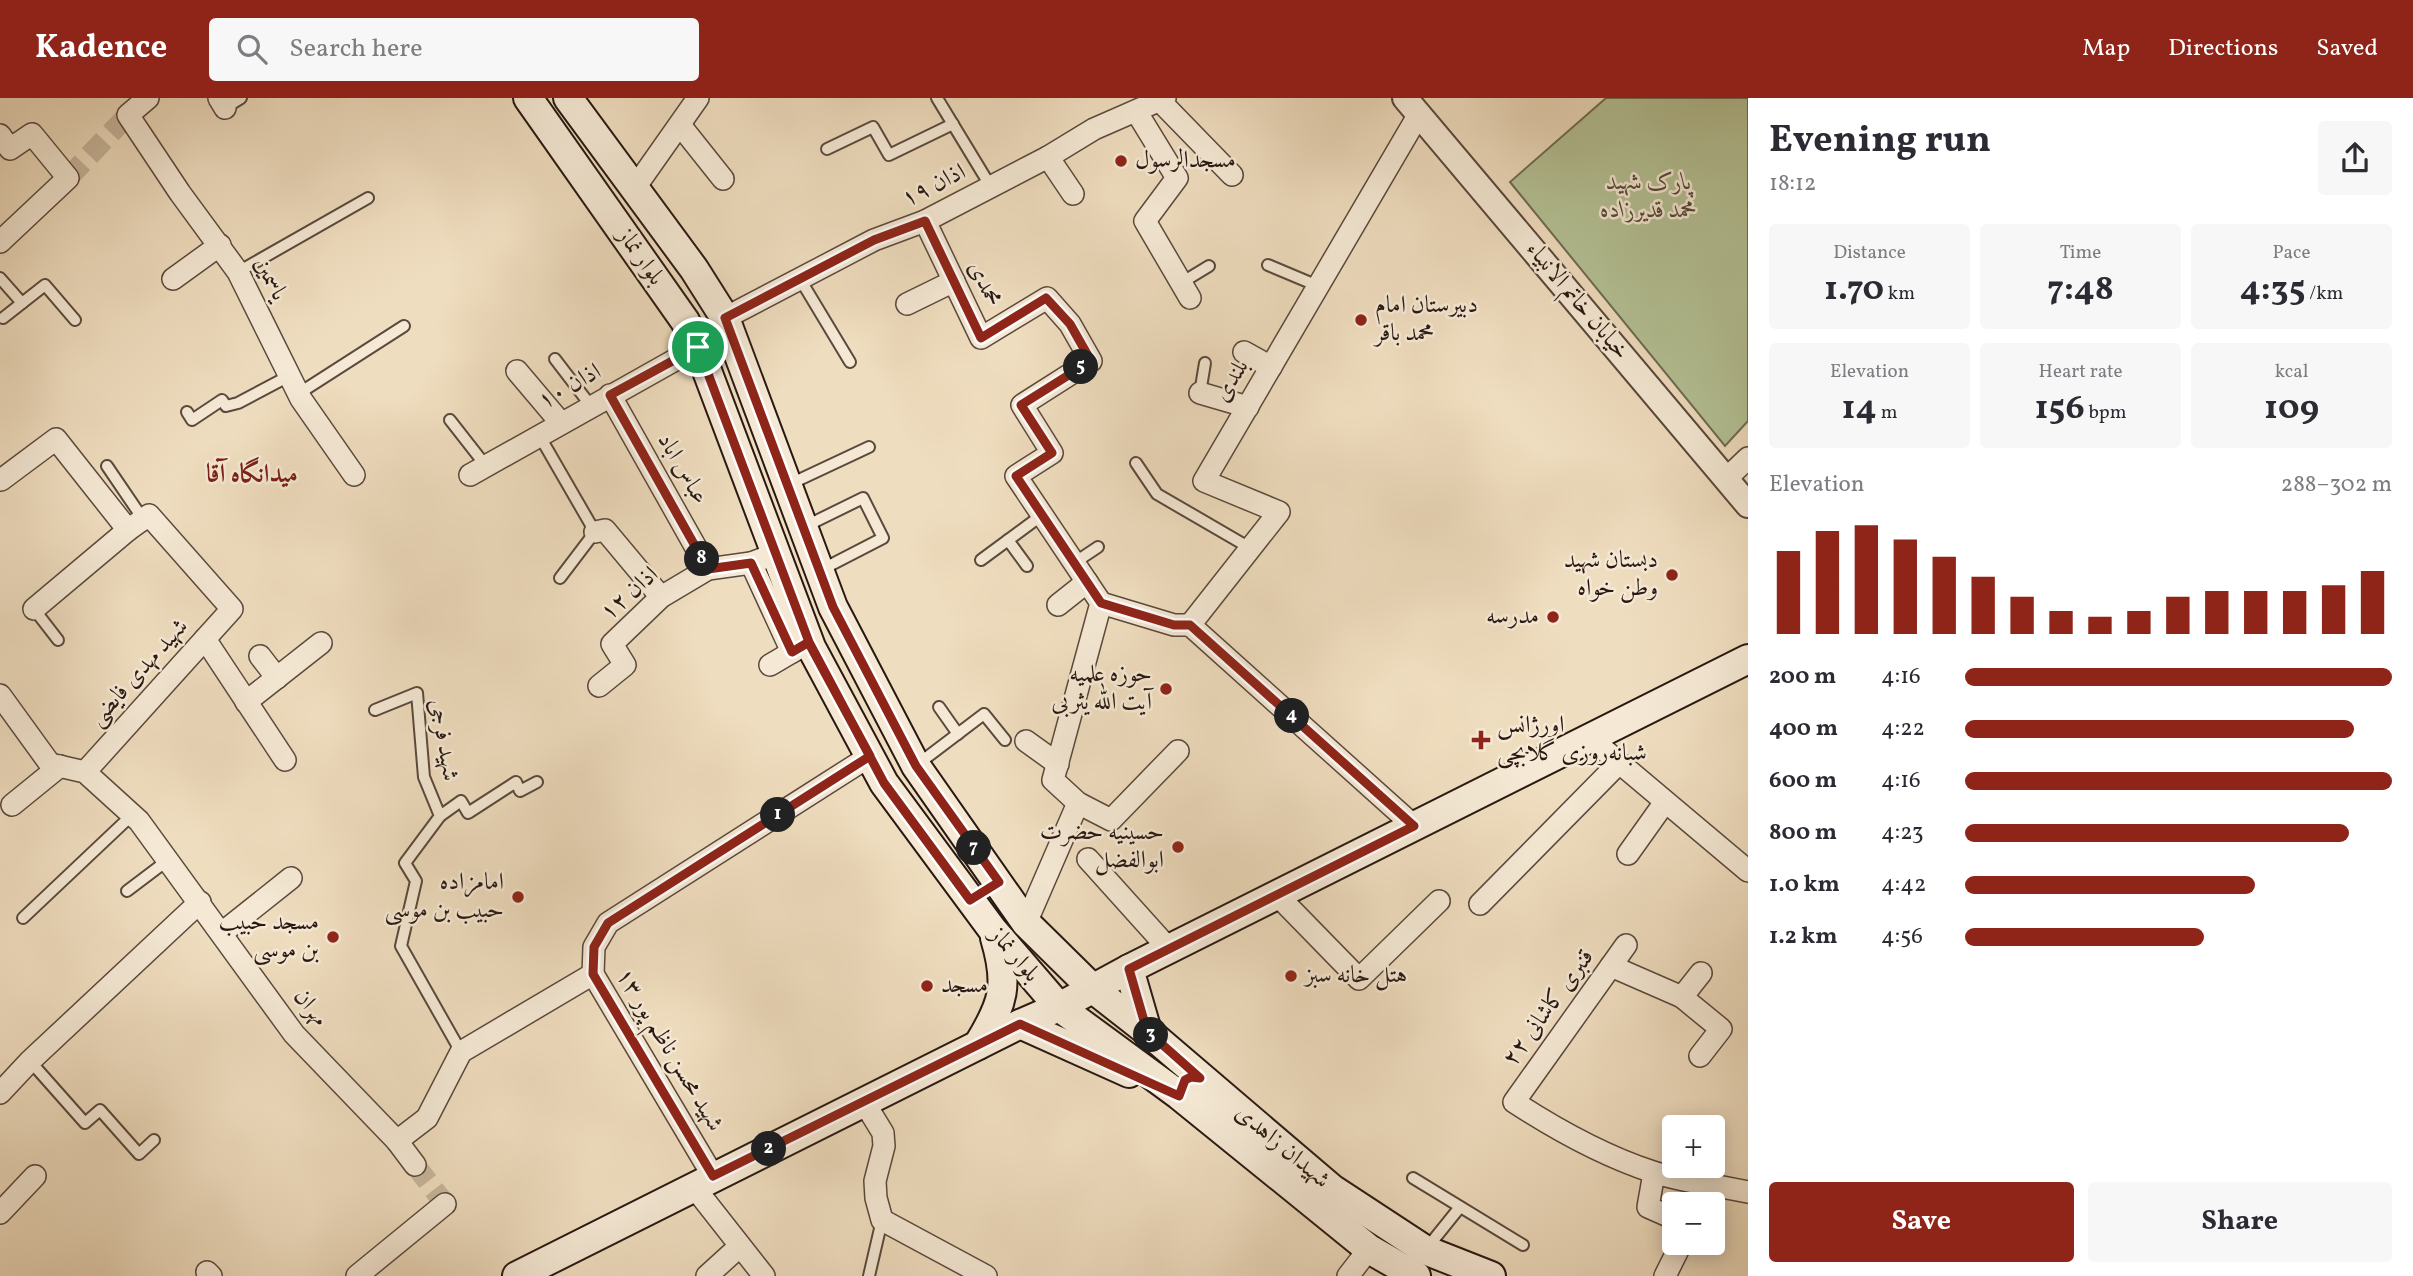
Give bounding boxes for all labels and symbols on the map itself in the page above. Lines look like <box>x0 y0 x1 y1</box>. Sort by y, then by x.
place label: مسجدالرسول <box>1135 144 1236 178</box>
marker: مسجدالرسول <box>1113 153 1129 169</box>
street label: اذان ۱۹ <box>896 156 972 216</box>
park label: پارک شهید محمد قدیرزاده <box>1600 166 1698 228</box>
street label: بلوار نماز <box>607 220 672 293</box>
street label: خیابان خاتم الانبیاء <box>1516 234 1637 369</box>
street label: یاسمین <box>245 251 296 308</box>
street label: محمدی <box>958 255 1010 313</box>
place label: دبیرستان امام محمد باقر <box>1372 289 1478 351</box>
marker: دبیرستان امام محمد باقر <box>1353 312 1369 328</box>
pin <box>668 317 728 377</box>
pin: 5 <box>1064 350 1098 384</box>
street label: بلندی <box>1206 353 1258 409</box>
street label: اذان ۱۰ <box>532 356 608 418</box>
street label: عباس اباد <box>648 427 716 511</box>
district label: میدانگاه آقا <box>206 456 298 493</box>
pin: 8 <box>684 542 720 576</box>
place label: دبستان شهید وطن خواه <box>1564 544 1658 606</box>
street label: اذان ۱۲ <box>593 559 667 629</box>
marker: دبستان شهید وطن خواه <box>1664 567 1680 583</box>
place label: مدرسه <box>1486 600 1539 634</box>
marker: مدرسه <box>1545 609 1561 625</box>
street label: شهید مهدی فایضی <box>81 611 197 735</box>
place label: حوزه علمیه آیت الله یثربی <box>1051 658 1155 720</box>
marker: حوزه علمیه آیت الله یثربی <box>1158 681 1174 697</box>
street label: شهید فرجی <box>419 696 467 784</box>
pin: 4 <box>1274 698 1310 734</box>
place label: اورژانس شبانه‌روزی گلابچی <box>1497 709 1647 771</box>
marker: اورژانس شبانه‌روزی گلابچی <box>1471 730 1491 750</box>
pin: 1 <box>760 798 796 832</box>
place label: حسینیه حضرت ابوالفضل <box>1040 816 1164 878</box>
pin: 7 <box>956 830 992 866</box>
marker: حسینیه حضرت ابوالفضل <box>1170 839 1186 855</box>
place label: امامزاده حبیب بن موسی <box>384 866 504 928</box>
marker: امامزاده حبیب بن موسی <box>510 889 526 905</box>
place label: مسجد حبیب بن موسی <box>218 906 320 968</box>
street label: بلوار نماز <box>979 918 1047 990</box>
marker: مسجد حبیب بن موسی <box>325 929 341 945</box>
street label: قنبری کاشانی ۲۲ <box>1495 942 1603 1074</box>
place label: هتل خانه سبز <box>1302 959 1407 993</box>
street label: شهید محسن ناظم پور ۱۳ <box>604 962 731 1140</box>
marker: هتل خانه سبز <box>1283 968 1299 984</box>
place label: مسجد <box>941 969 988 1003</box>
marker: مسجد <box>919 978 935 994</box>
street label: مهران <box>284 982 336 1034</box>
pin: 3 <box>1134 1018 1168 1052</box>
street label: شهیدان زاهدی <box>1227 1097 1337 1197</box>
pin: 2 <box>752 1132 786 1166</box>

